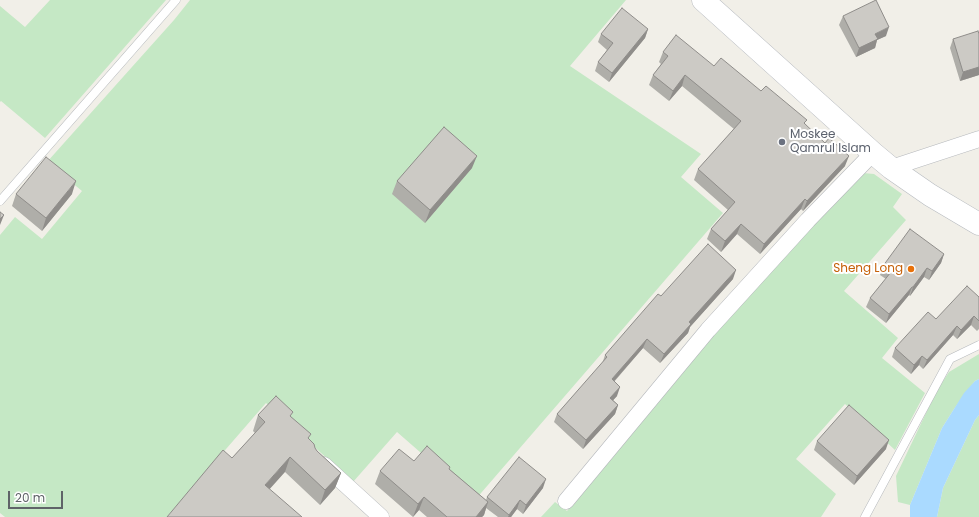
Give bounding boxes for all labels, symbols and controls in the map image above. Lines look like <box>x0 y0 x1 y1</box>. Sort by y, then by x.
place label: Moskee Qamrul Islam <box>790 128 871 156</box>
marker: Moskee Qamrul Islam <box>777 137 787 147</box>
place label: Sheng Long <box>833 262 903 276</box>
marker: Sheng Long <box>906 264 916 274</box>
scale bar <box>10 483 65 509</box>
text: 20 m <box>15 489 45 506</box>

